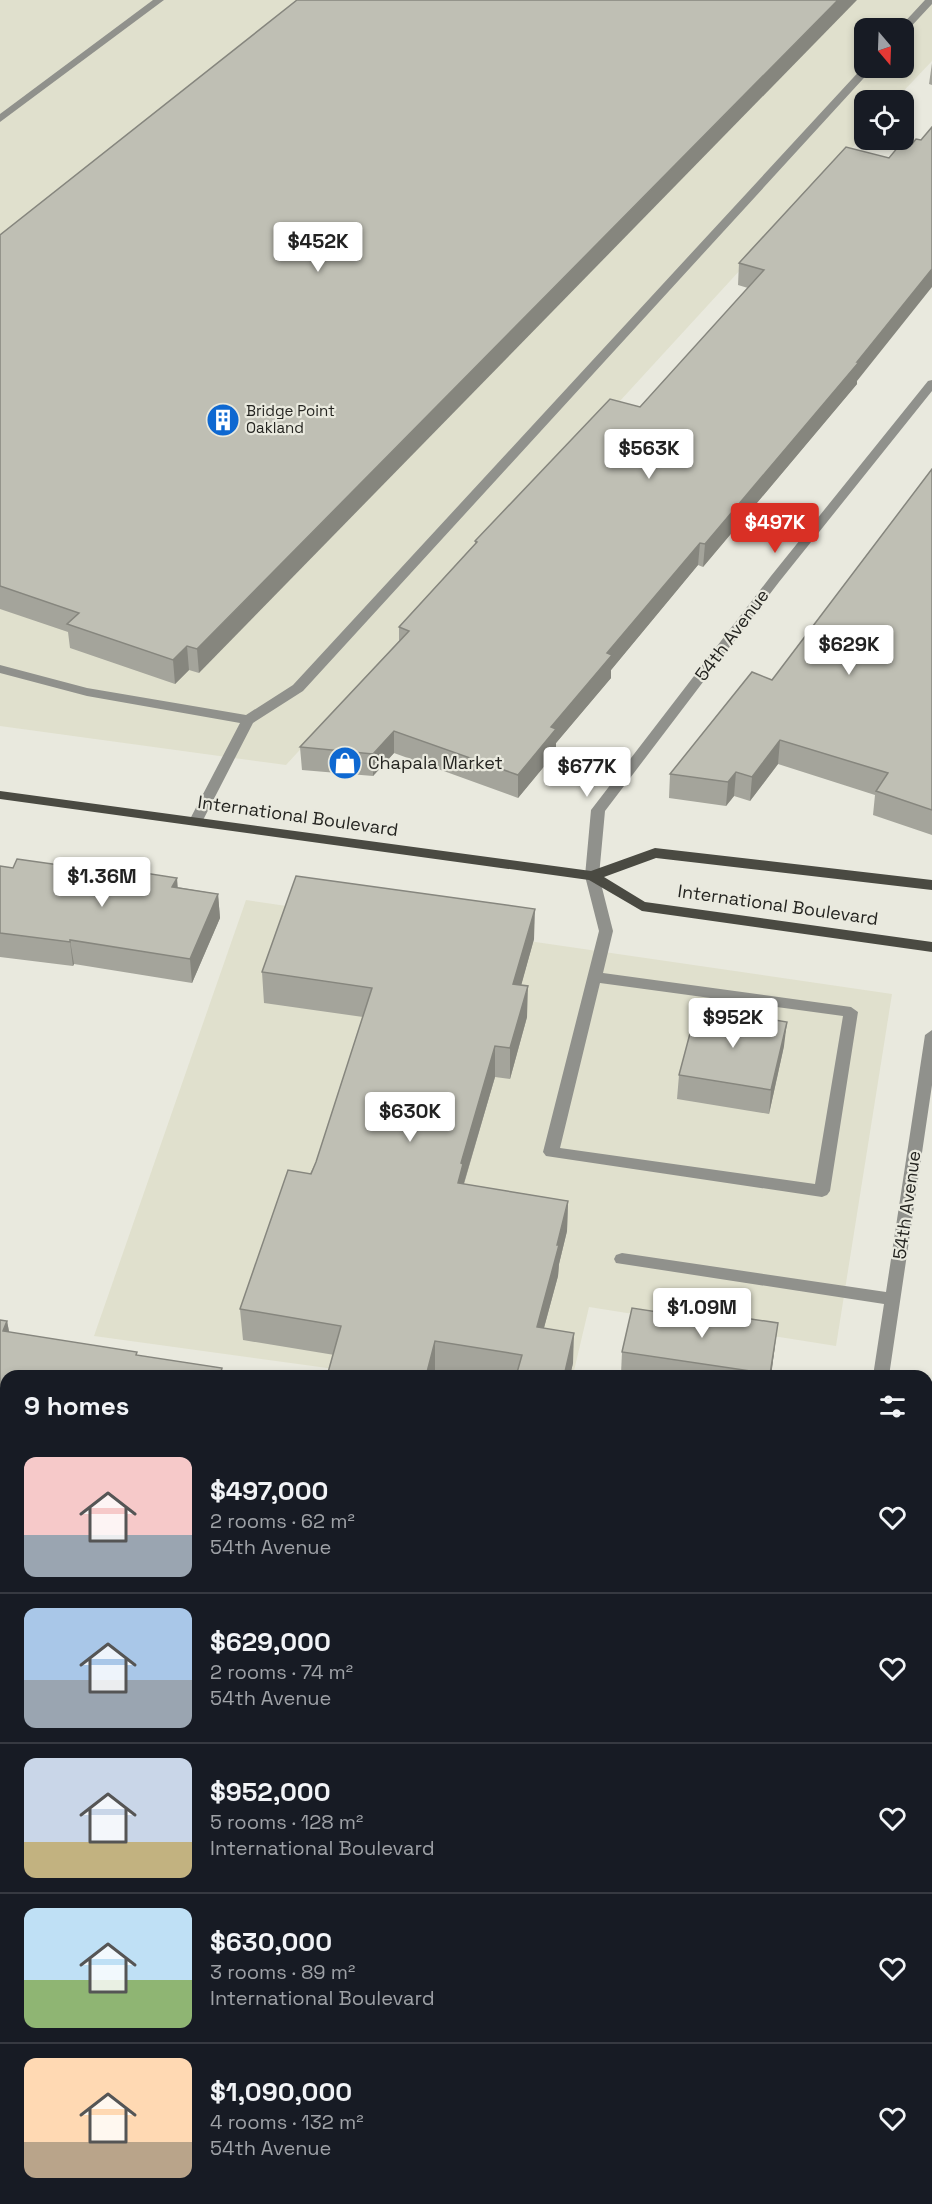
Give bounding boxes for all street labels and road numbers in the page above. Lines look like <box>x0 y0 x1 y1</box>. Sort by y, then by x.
street label: 54th Avenue <box>690 584 774 685</box>
street label: International Boulevard <box>196 790 400 841</box>
street label: International Boulevard <box>676 879 880 930</box>
street label: 54th Avenue <box>888 1149 925 1261</box>

